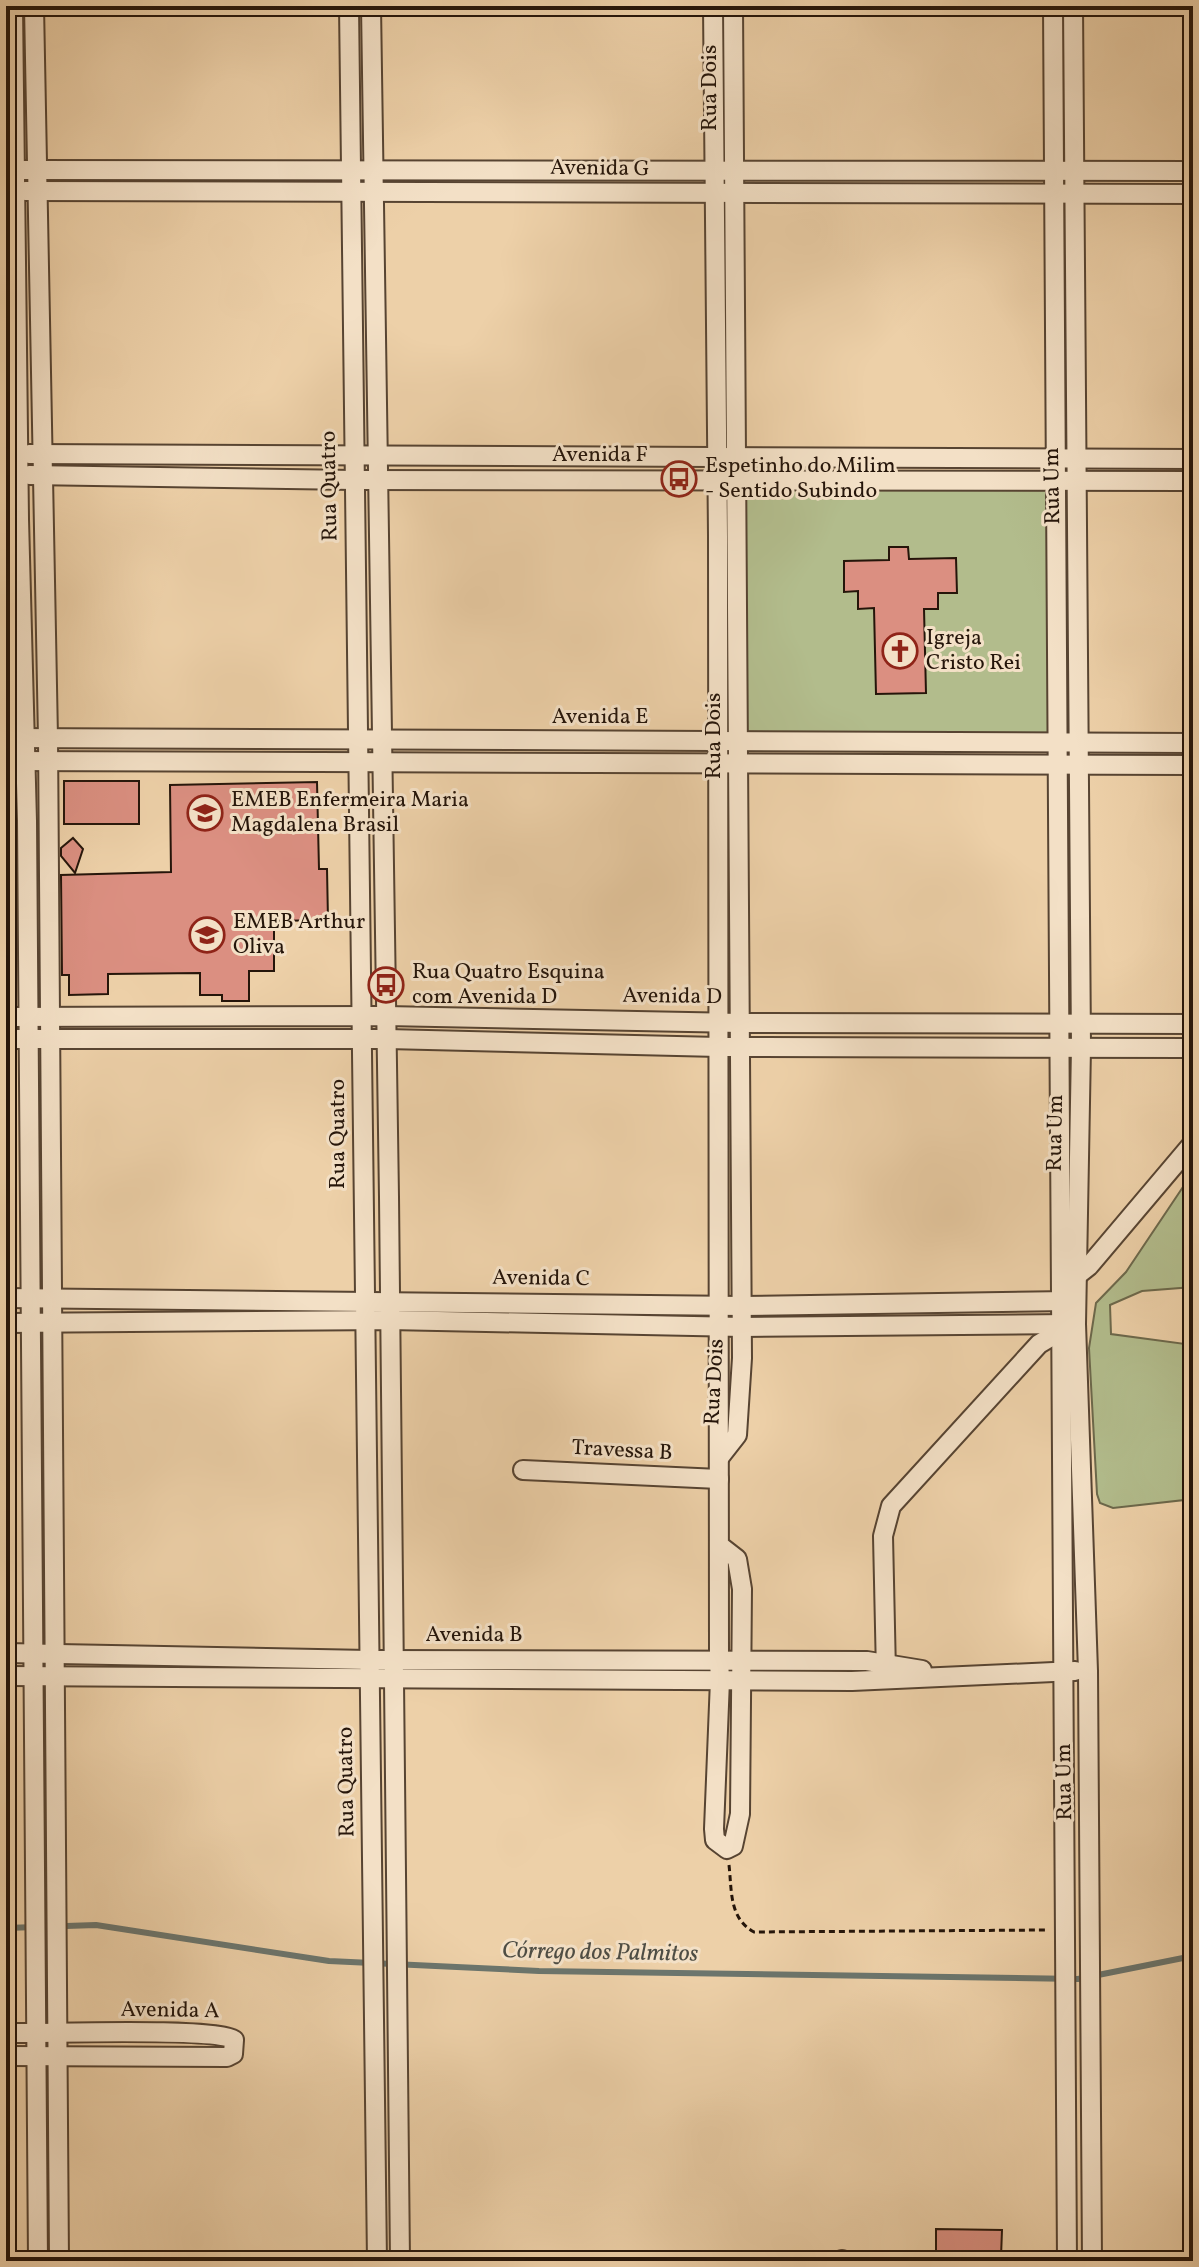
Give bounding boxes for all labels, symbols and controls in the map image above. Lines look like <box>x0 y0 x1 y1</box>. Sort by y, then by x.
street label: Rua Dois <box>695 45 726 131</box>
street label: Avenida G <box>550 153 650 185</box>
street label: Rua Quatro <box>314 430 346 542</box>
street label: Avenida F <box>552 440 648 471</box>
street label: Rua Um <box>1037 447 1069 525</box>
place label: Espetinho do Milim - Sentido Subindo <box>705 451 896 507</box>
bus stop icon: Espetinho do Milim - Sentido Subindo <box>660 460 698 498</box>
place label: Igreja Cristo Rei <box>926 623 1021 679</box>
church icon: Igreja Cristo Rei <box>881 632 919 670</box>
street label: Rua Dois <box>699 693 730 779</box>
street label: Avenida E <box>552 702 648 733</box>
place label: EMEB Enfermeira Maria Magdalena Brasil <box>231 785 469 841</box>
school or university icon: EMEB Enfermeira Maria Magdalena Brasil <box>186 794 224 832</box>
place label: EMEB Arthur Oliva <box>233 907 365 963</box>
school or university icon: EMEB Arthur Oliva <box>188 916 226 954</box>
place label: Rua Quatro Esquina com Avenida D <box>412 957 605 1013</box>
bus stop icon: Rua Quatro Esquina com Avenida D <box>367 966 405 1004</box>
street label: Avenida D <box>622 981 722 1013</box>
street label: Rua Quatro <box>323 1079 354 1189</box>
street label: Rua Um <box>1040 1094 1072 1172</box>
street label: Avenida C <box>492 1263 590 1295</box>
street label: Rua Dois <box>697 1338 733 1426</box>
street label: Travessa B <box>571 1433 673 1469</box>
street label: Avenida B <box>425 1620 523 1651</box>
street label: Rua Quatro <box>331 1726 363 1838</box>
street label: Rua Um <box>1049 1743 1081 1821</box>
water label: Córrego dos Palmitos <box>501 1934 699 1972</box>
street label: Avenida A <box>120 1995 220 2027</box>

